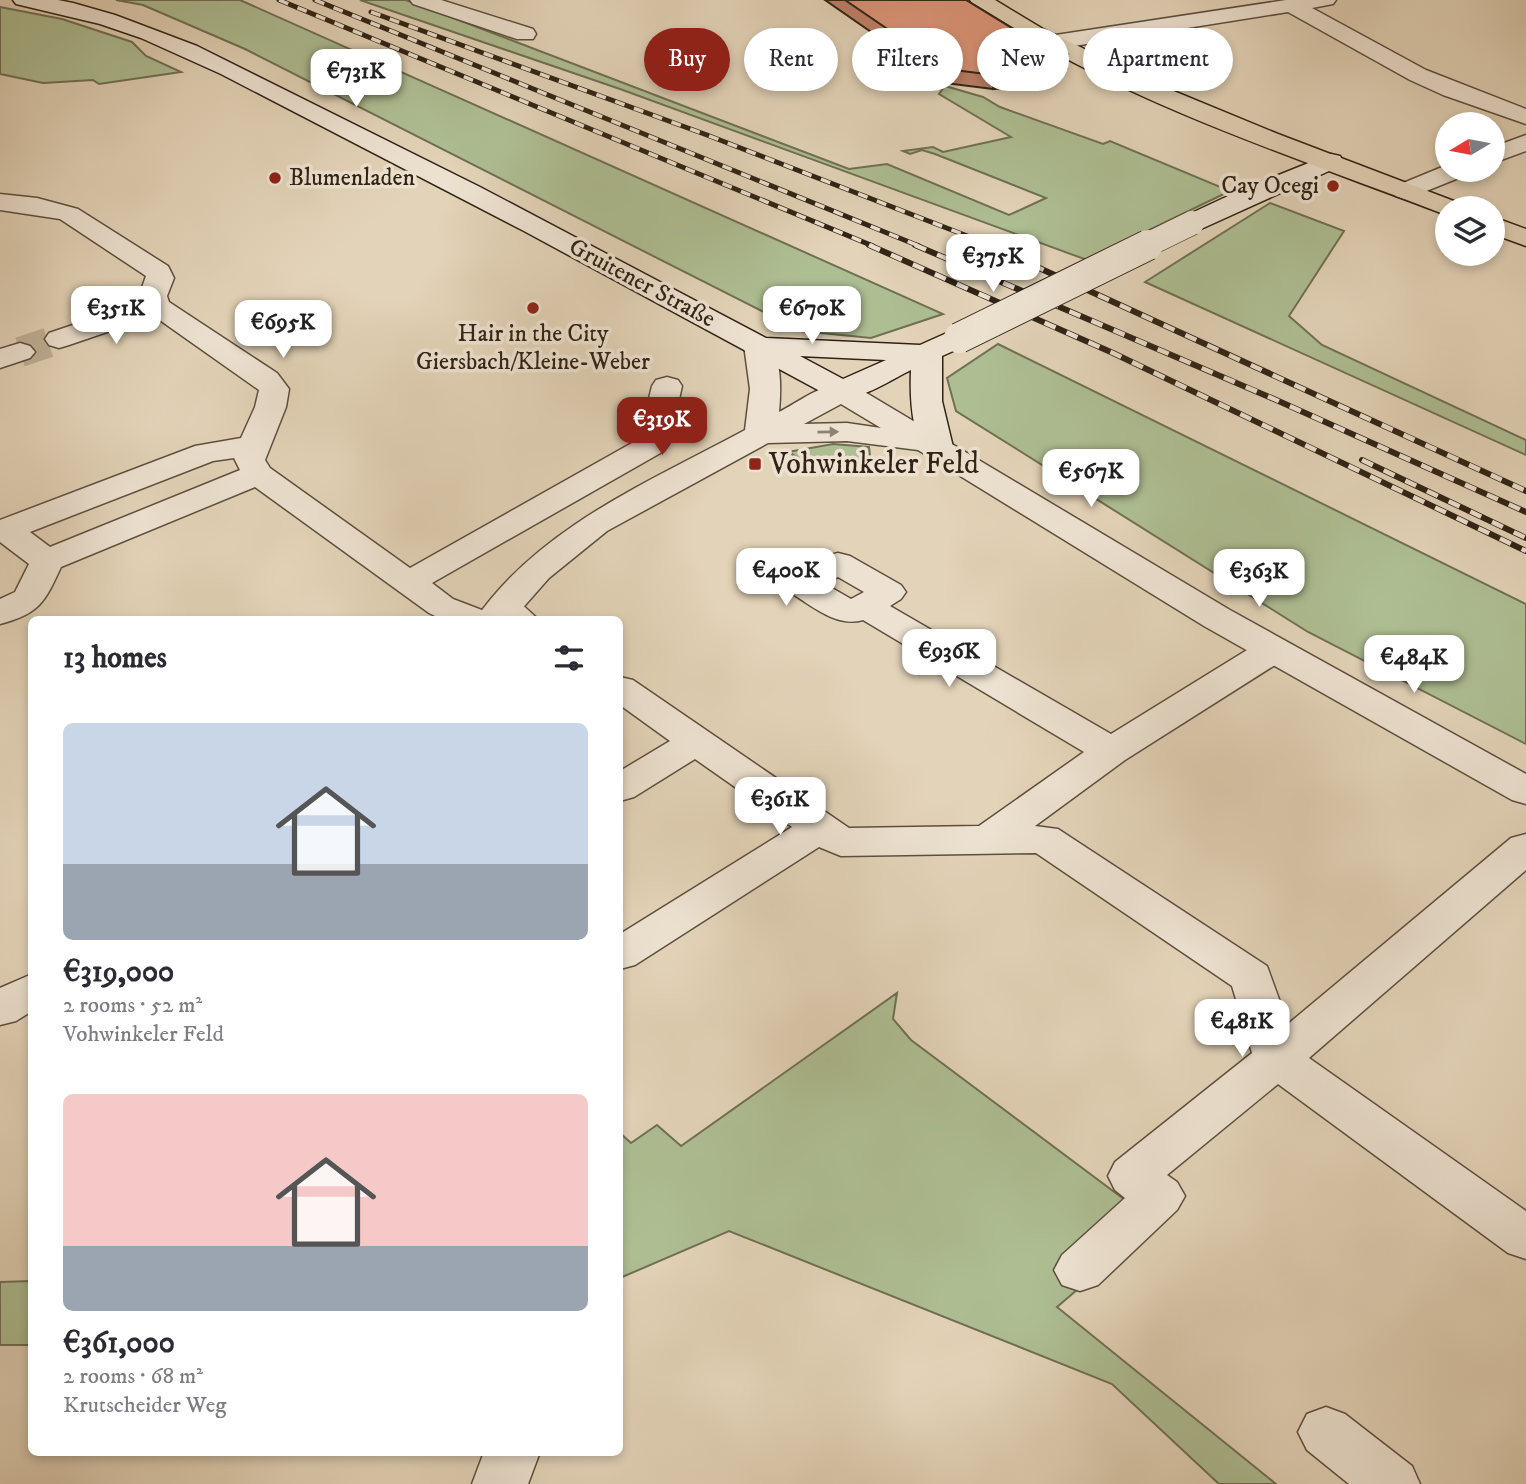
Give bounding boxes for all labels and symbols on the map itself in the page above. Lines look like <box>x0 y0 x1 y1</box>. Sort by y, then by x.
pin: €731K <box>307 50 405 109</box>
north arrow <box>1435 112 1505 182</box>
place label: Blumenladen <box>289 163 416 193</box>
marker: Blumenladen <box>267 170 283 186</box>
place label: Cay Ocegi <box>1221 171 1319 201</box>
marker: Cay Ocegi <box>1325 178 1341 194</box>
street label: Gruitener Straße <box>564 232 720 334</box>
pin: €375K <box>944 234 1042 294</box>
pin: €351K <box>67 286 165 346</box>
pin: €670K <box>763 286 861 346</box>
pin: €695K <box>234 300 332 360</box>
marker: Hair in the City Giersbach/Kleine-Weber <box>525 300 541 316</box>
place label: Hair in the City Giersbach/Kleine-Weber <box>416 319 650 377</box>
pin: €319K <box>613 398 711 457</box>
one-way arrow <box>817 427 839 438</box>
place label: Vohwinkeler Feld <box>768 446 979 483</box>
pin: €567K <box>1042 449 1140 509</box>
marker: Vohwinkeler Feld <box>747 456 763 472</box>
pin: €400K <box>737 548 835 608</box>
pin: €363K <box>1210 550 1308 609</box>
pin: €936K <box>900 630 998 689</box>
pin: €484K <box>1365 636 1463 695</box>
pin: €361K <box>731 778 829 837</box>
pin: €481K <box>1193 1000 1291 1059</box>

